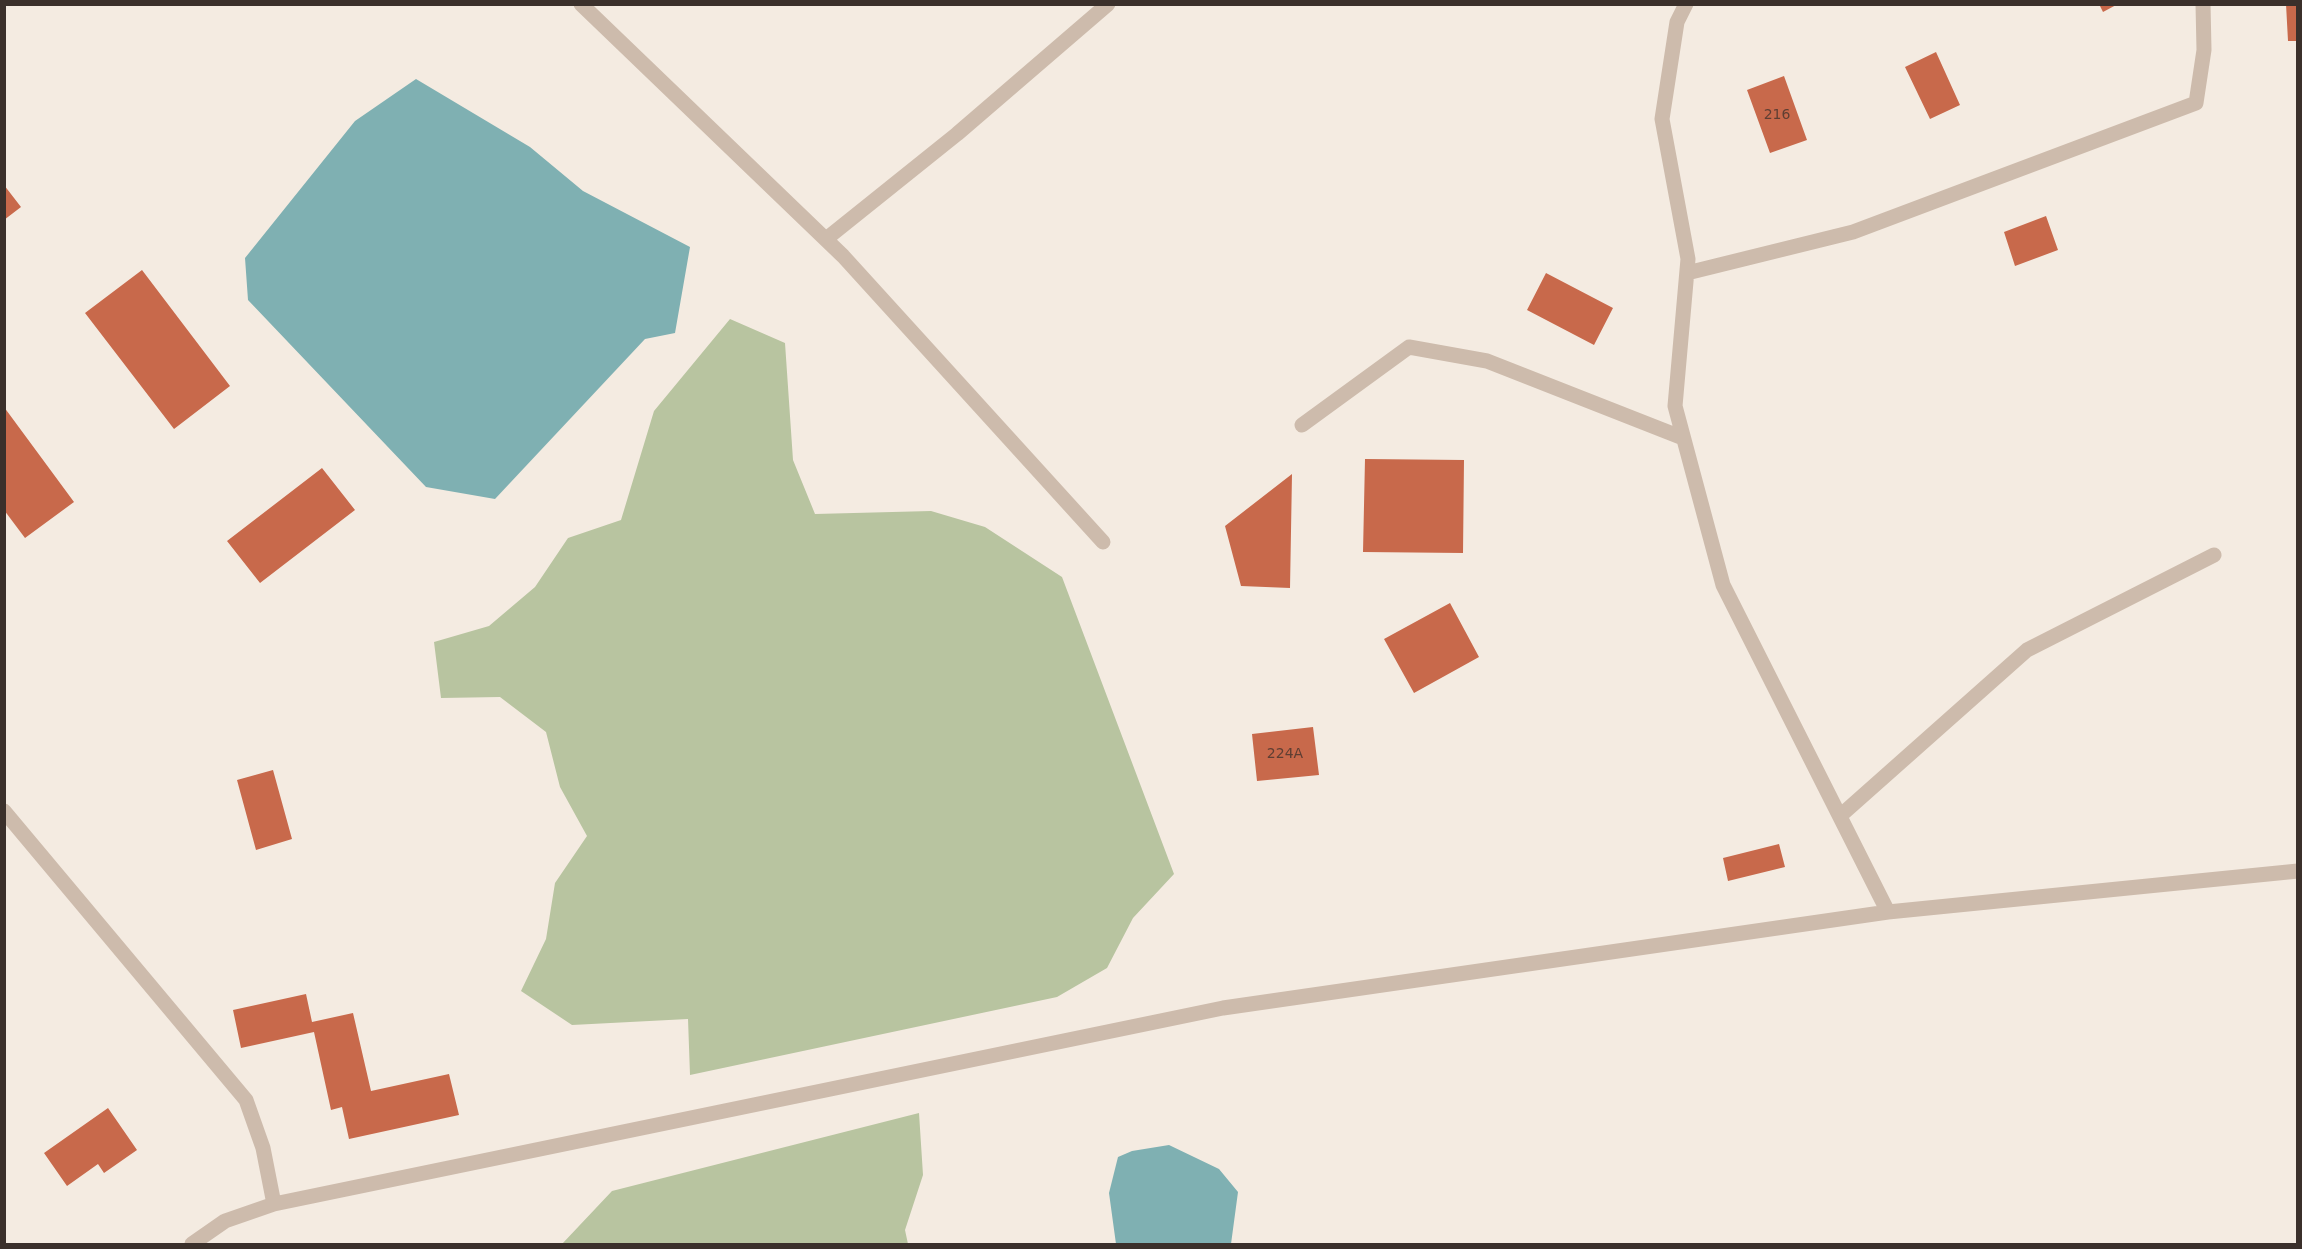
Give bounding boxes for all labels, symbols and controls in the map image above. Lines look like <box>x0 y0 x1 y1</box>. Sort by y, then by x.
house number: 216 <box>1764 107 1790 123</box>
house number: 224А <box>1267 746 1303 762</box>

